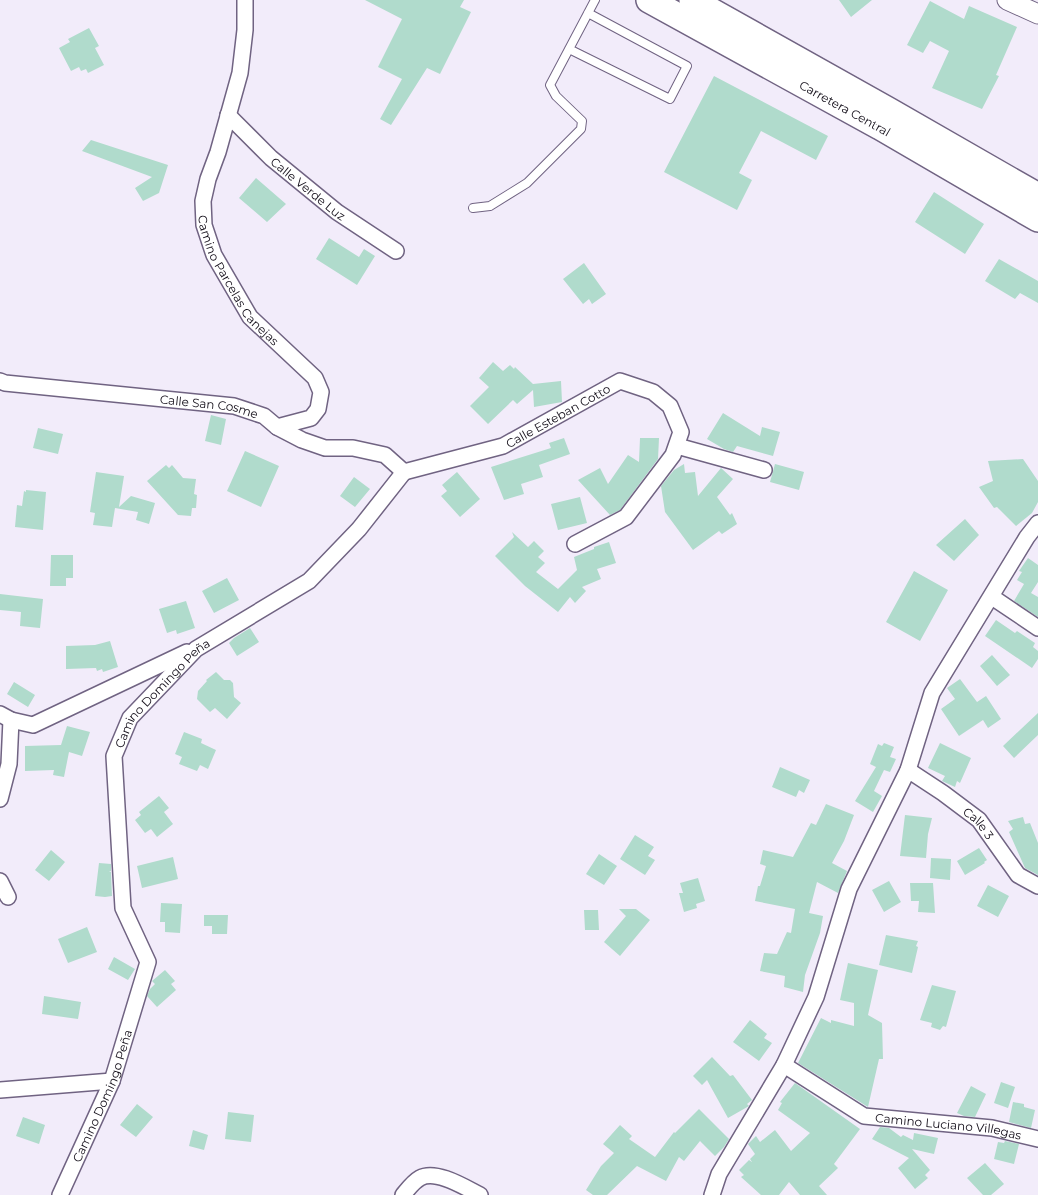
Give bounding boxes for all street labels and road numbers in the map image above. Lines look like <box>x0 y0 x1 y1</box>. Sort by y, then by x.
street label: Carretera Central <box>797 77 894 139</box>
street label: Calle Verde Luz <box>268 154 348 223</box>
street label: Camino Parcelas Canejas <box>196 215 283 348</box>
street label: Calle Esteban Cotto <box>503 381 613 451</box>
street label: Calle San Cosme <box>159 391 260 421</box>
street label: Camino Domingo Peña <box>111 635 212 750</box>
street label: Calle 3 <box>961 804 998 842</box>
street label: Camino Domingo Peña <box>69 1028 135 1164</box>
street label: Camino Luciano Villegas <box>875 1110 1023 1142</box>

